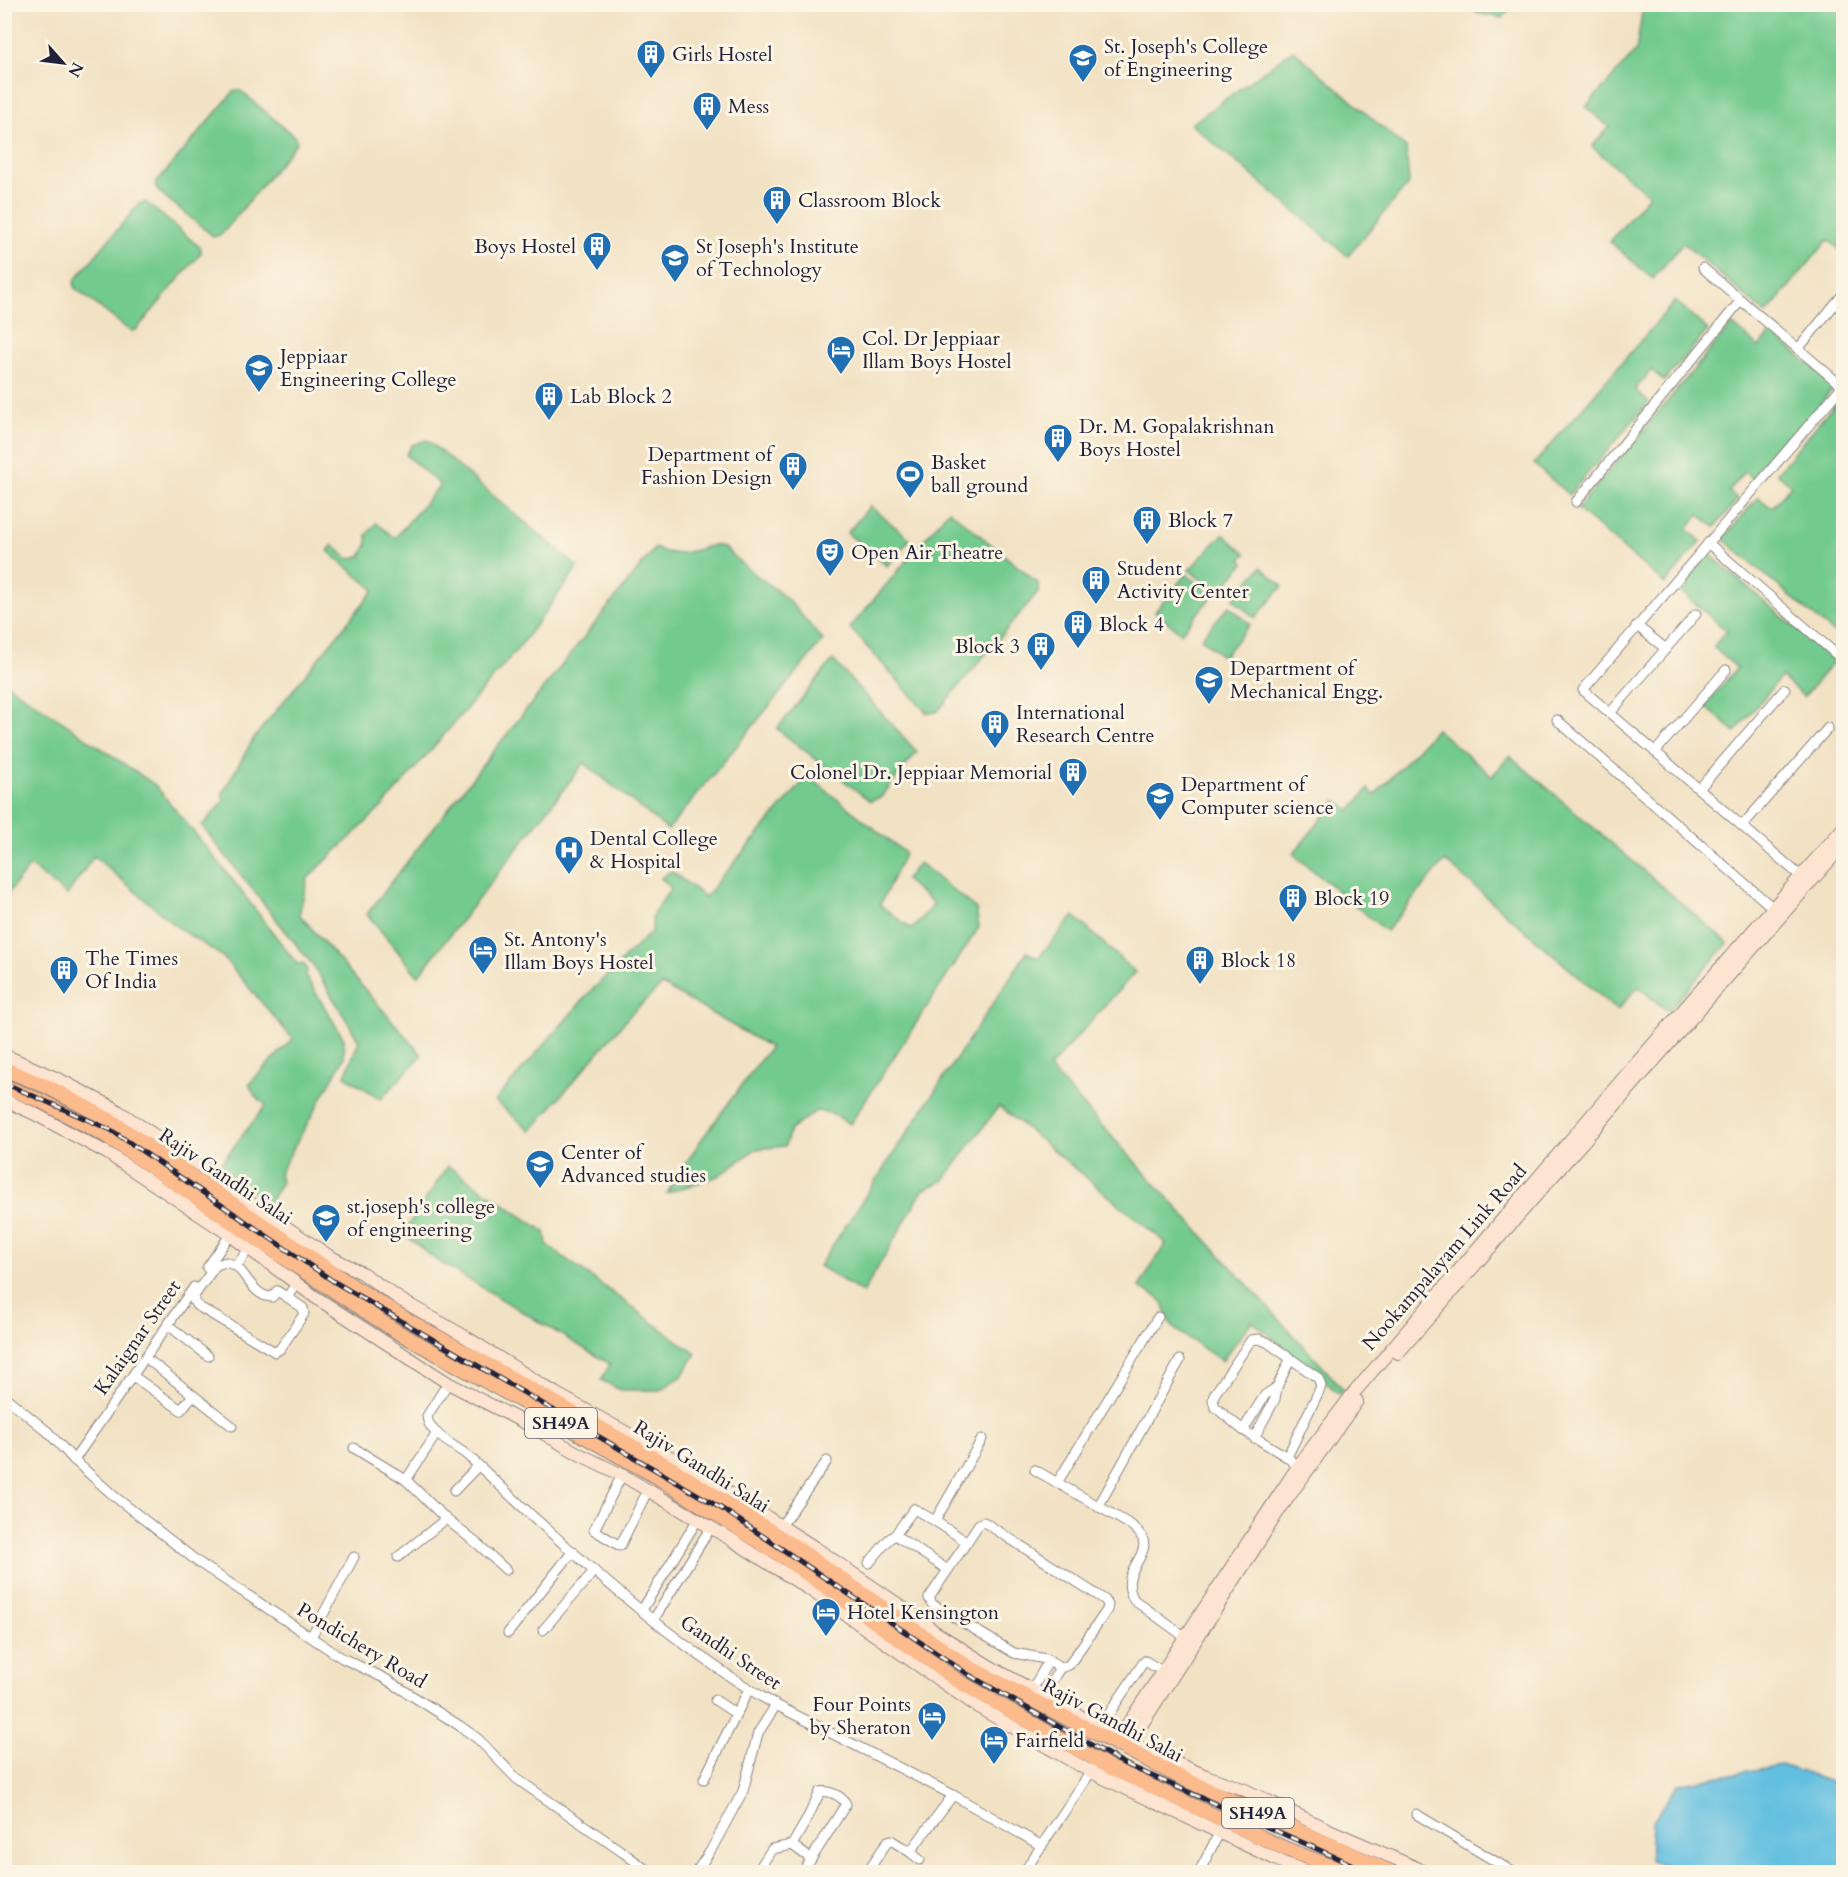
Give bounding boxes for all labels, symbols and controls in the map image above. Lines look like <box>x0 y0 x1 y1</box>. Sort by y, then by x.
north arrow <box>33 33 93 93</box>
place label: St. Joseph's College of Engineering <box>1104 33 1268 83</box>
building icon: Girls Hostel <box>635 38 667 80</box>
place label: Girls Hostel <box>672 41 773 68</box>
school or university icon: St. Joseph's College of Engineering <box>1067 42 1099 84</box>
text: N <box>62 58 88 81</box>
building icon: Mess <box>691 90 723 132</box>
place label: Mess <box>728 93 769 120</box>
building icon: Classroom Block <box>761 184 793 226</box>
place label: Classroom Block <box>798 187 941 214</box>
building icon: Boys Hostel <box>581 230 613 272</box>
place label: Boys Hostel <box>474 233 576 260</box>
place label: St Joseph's Institute of Technology <box>696 233 859 283</box>
school or university icon: St Joseph's Institute of Technology <box>659 242 691 284</box>
place label: Col. Dr Jeppiaar Illam Boys Hostel <box>862 325 1012 375</box>
hotel icon: Col. Dr Jeppiaar Illam Boys Hostel <box>825 334 857 376</box>
place label: Jeppiaar Engineering College <box>277 343 457 393</box>
school or university icon: Jeppiaar Engineering College <box>243 352 275 394</box>
building icon: Lab Block 2 <box>533 380 565 422</box>
place label: Lab Block 2 <box>570 383 672 410</box>
place label: Dr. M. Gopalakrishnan Boys Hostel <box>1079 413 1275 463</box>
building icon: Dr. M. Gopalakrishnan Boys Hostel <box>1042 422 1074 464</box>
place label: Department of Fashion Design <box>641 441 775 491</box>
place label: Basket ball ground <box>931 449 1029 499</box>
building icon: Department of Fashion Design <box>777 450 809 492</box>
sports icon: Basket ball ground <box>894 458 926 500</box>
building icon: Block 7 <box>1131 504 1163 546</box>
place label: Block 7 <box>1168 507 1233 534</box>
theatre icon: Open Air Theatre <box>814 536 846 578</box>
place label: Open Air Theatre <box>851 539 1003 566</box>
place label: Student Activity Center <box>1117 555 1249 605</box>
building icon: Student Activity Center <box>1080 564 1112 606</box>
building icon: Block 4 <box>1062 608 1094 650</box>
place label: Block 4 <box>1099 611 1164 638</box>
building icon: Block 3 <box>1025 630 1057 672</box>
place label: Block 3 <box>955 633 1020 660</box>
place label: Department of Mechanical Engg. <box>1230 655 1383 705</box>
school or university icon: Department of Mechanical Engg. <box>1193 664 1225 706</box>
place label: International Research Centre <box>1016 699 1155 749</box>
building icon: International Research Centre <box>979 708 1011 750</box>
building icon: Colonel Dr. Jeppiaar Memorial <box>1057 756 1089 798</box>
place label: Colonel Dr. Jeppiaar Memorial <box>790 759 1052 786</box>
place label: Department of Computer science <box>1181 771 1334 821</box>
school or university icon: Department of Computer science <box>1144 780 1176 822</box>
place label: Dental College & Hospital <box>590 825 718 875</box>
hospital icon: Dental College & Hospital <box>553 834 585 876</box>
building icon: Block 19 <box>1277 882 1309 924</box>
place label: Block 19 <box>1314 885 1389 912</box>
place label: St. Antony's Illam Boys Hostel <box>504 926 654 976</box>
hotel icon: St. Antony's Illam Boys Hostel <box>467 934 499 976</box>
building icon: Block 18 <box>1184 944 1216 986</box>
place label: The Times Of India <box>85 945 178 995</box>
place label: Block 18 <box>1221 947 1296 974</box>
building icon: The Times Of India <box>48 954 80 996</box>
street label: Rajiv Gandhi Salai <box>154 1122 298 1231</box>
place label: Center of Advanced studies <box>561 1139 706 1189</box>
school or university icon: Center of Advanced studies <box>524 1148 556 1190</box>
street label: Nookampalayam Link Road <box>1356 1158 1533 1356</box>
place label: st.joseph's college of engineering <box>347 1193 495 1243</box>
school or university icon: st.joseph's college of engineering <box>310 1202 342 1244</box>
street label: Kalaignar Street <box>88 1274 188 1400</box>
road number: SH49A <box>525 1408 597 1438</box>
street label: Rajiv Gandhi Salai <box>629 1414 775 1519</box>
street label: Pondichery Road <box>292 1596 432 1695</box>
hotel icon: Hotel Kensington <box>810 1596 842 1638</box>
place label: Hotel Kensington <box>847 1599 1000 1626</box>
street label: Gandhi Street <box>675 1609 787 1697</box>
street label: Rajiv Gandhi Salai <box>1038 1672 1188 1769</box>
place label: Four Points by Sheraton <box>810 1691 912 1741</box>
hotel icon: Four Points by Sheraton <box>916 1700 948 1742</box>
hotel icon: Fairfield <box>978 1724 1010 1766</box>
place label: Fairfield <box>1015 1727 1084 1754</box>
road number: SH49A <box>1222 1798 1294 1828</box>

